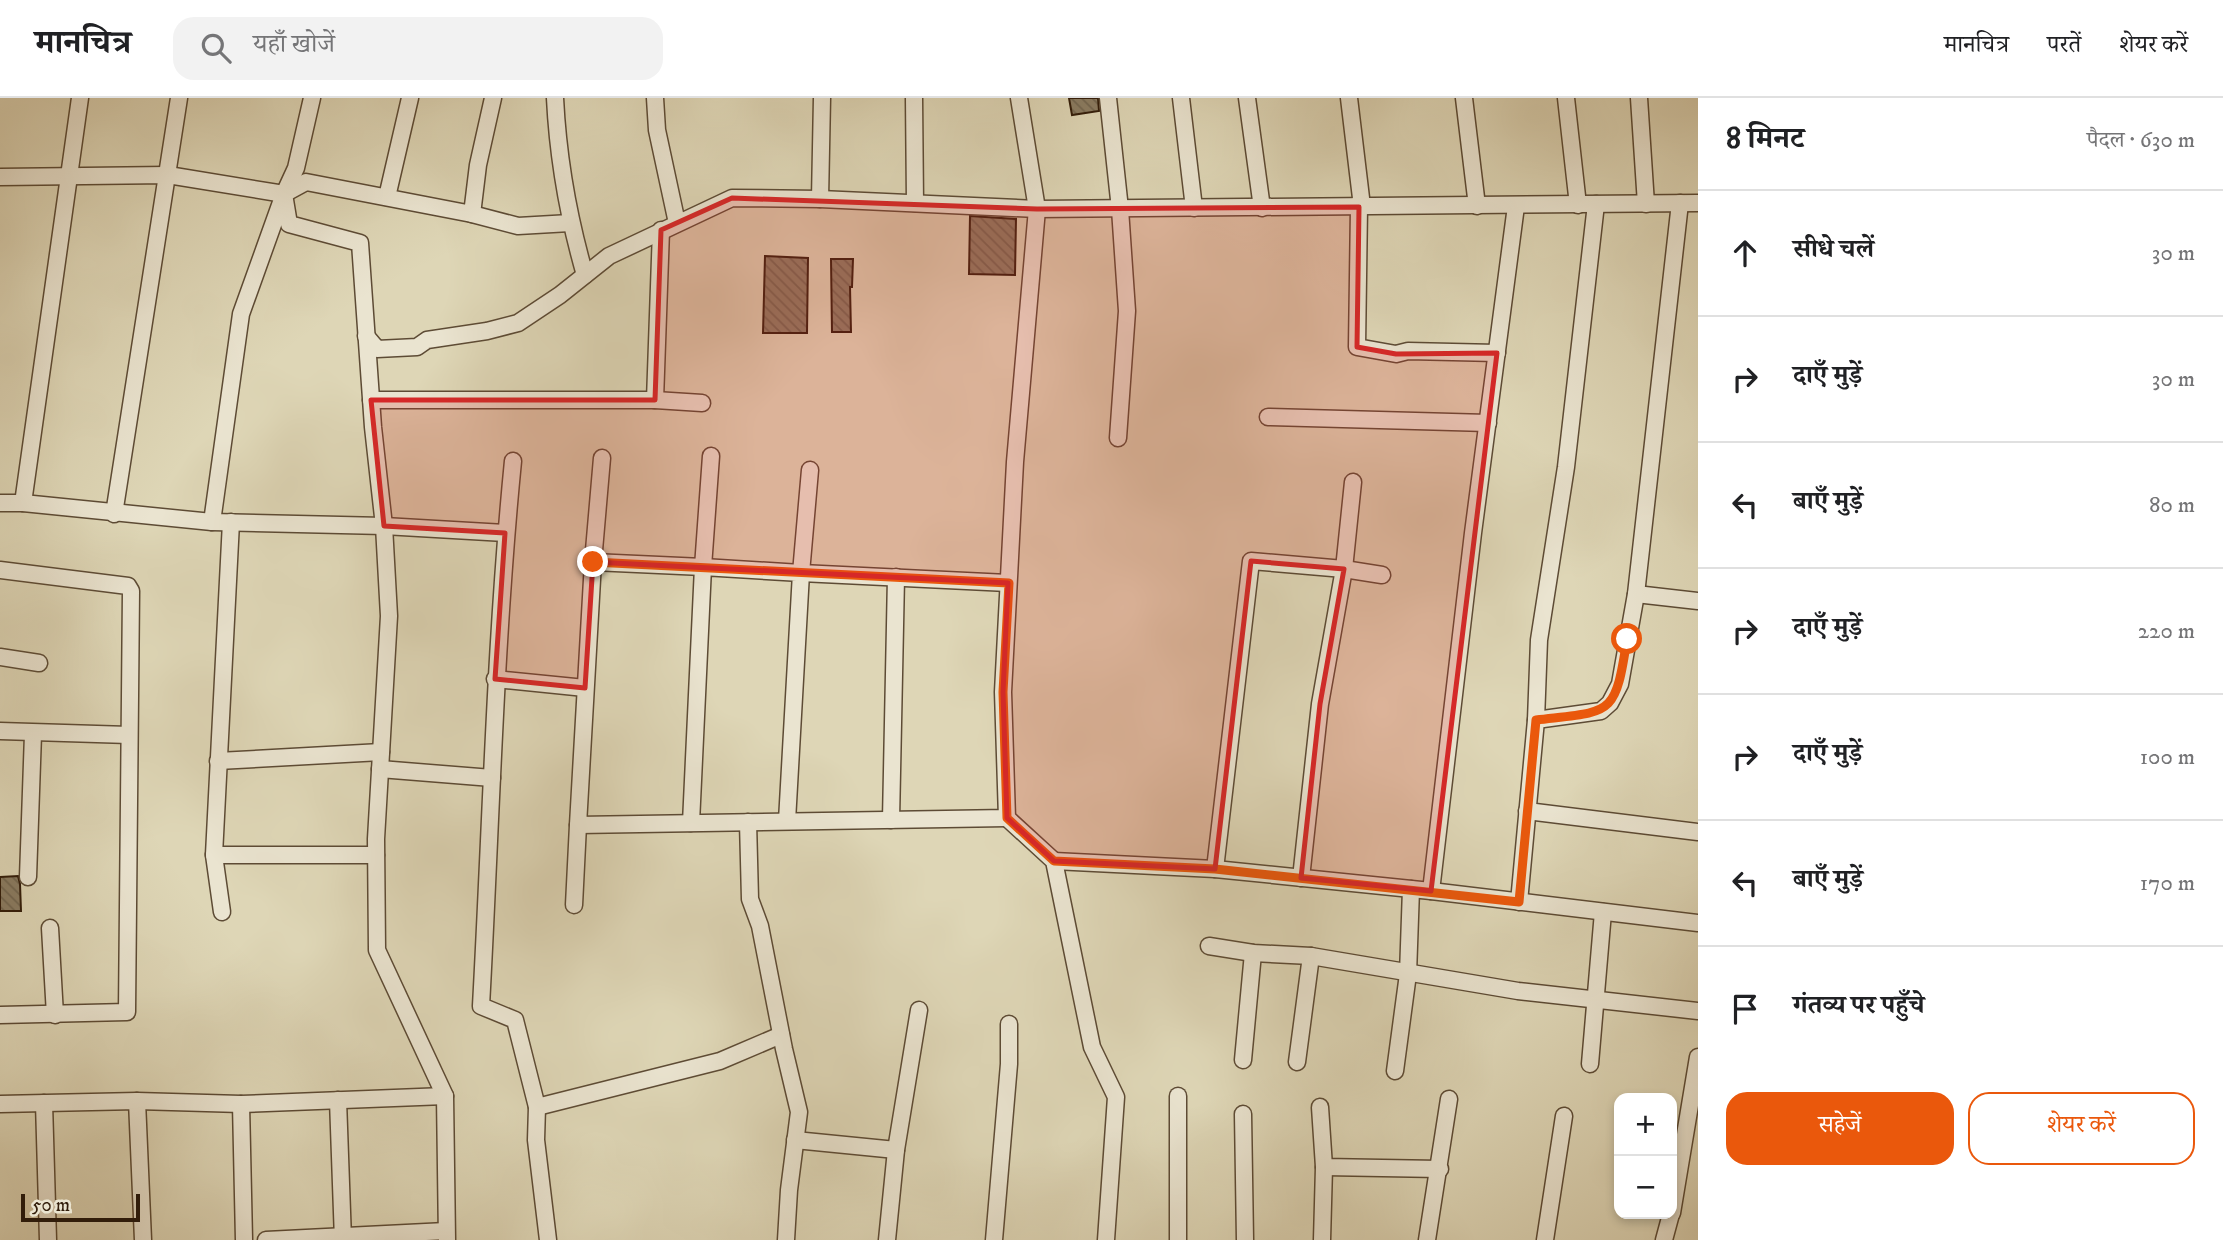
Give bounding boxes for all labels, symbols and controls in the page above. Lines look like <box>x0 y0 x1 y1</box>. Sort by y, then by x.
search box <box>173 17 663 80</box>
text: मानचित्र <box>35 23 131 64</box>
text: यहाँ खोजें <box>253 28 335 61</box>
icon: search <box>197 29 235 67</box>
text: मानचित्र <box>1944 30 2009 60</box>
text: परतें <box>2047 30 2081 60</box>
text: शेयर करें <box>2119 30 2188 60</box>
text: 8 मिनट <box>1726 121 1804 158</box>
text: पैदल · 630 m <box>2087 126 2195 155</box>
text: सीधे चलें <box>1793 233 1874 266</box>
icon: ahead <box>1726 234 1764 272</box>
text: 30 m <box>2152 239 2195 268</box>
text: दाएँ मुड़ें <box>1793 359 1862 392</box>
icon: right <box>1726 360 1764 398</box>
text: 30 m <box>2152 365 2195 394</box>
text: बाएँ मुड़ें <box>1793 485 1863 518</box>
icon: left <box>1726 486 1764 524</box>
text: 80 m <box>2149 491 2195 520</box>
route end <box>577 546 608 577</box>
text: दाएँ मुड़ें <box>1793 611 1862 644</box>
icon: right <box>1726 612 1764 650</box>
text: 220 m <box>2138 617 2195 646</box>
route start <box>1611 623 1642 654</box>
text: दाएँ मुड़ें <box>1793 737 1862 770</box>
icon: right <box>1726 738 1764 776</box>
text: 100 m <box>2140 743 2195 772</box>
text: बाएँ मुड़ें <box>1793 863 1863 896</box>
icon: left <box>1726 864 1764 902</box>
text: 170 m <box>2140 869 2195 898</box>
text: गंतव्य पर पहुँचे <box>1793 989 1924 1022</box>
icon: arrive <box>1726 990 1764 1028</box>
button: सहेजें <box>1726 1092 1954 1165</box>
button: शेयर करें <box>1968 1092 2195 1165</box>
map controls <box>1614 1093 1677 1219</box>
button: + <box>1614 1093 1677 1156</box>
button: − <box>1614 1156 1677 1219</box>
scale bar <box>21 1191 140 1223</box>
text: 50 m <box>32 1194 70 1217</box>

